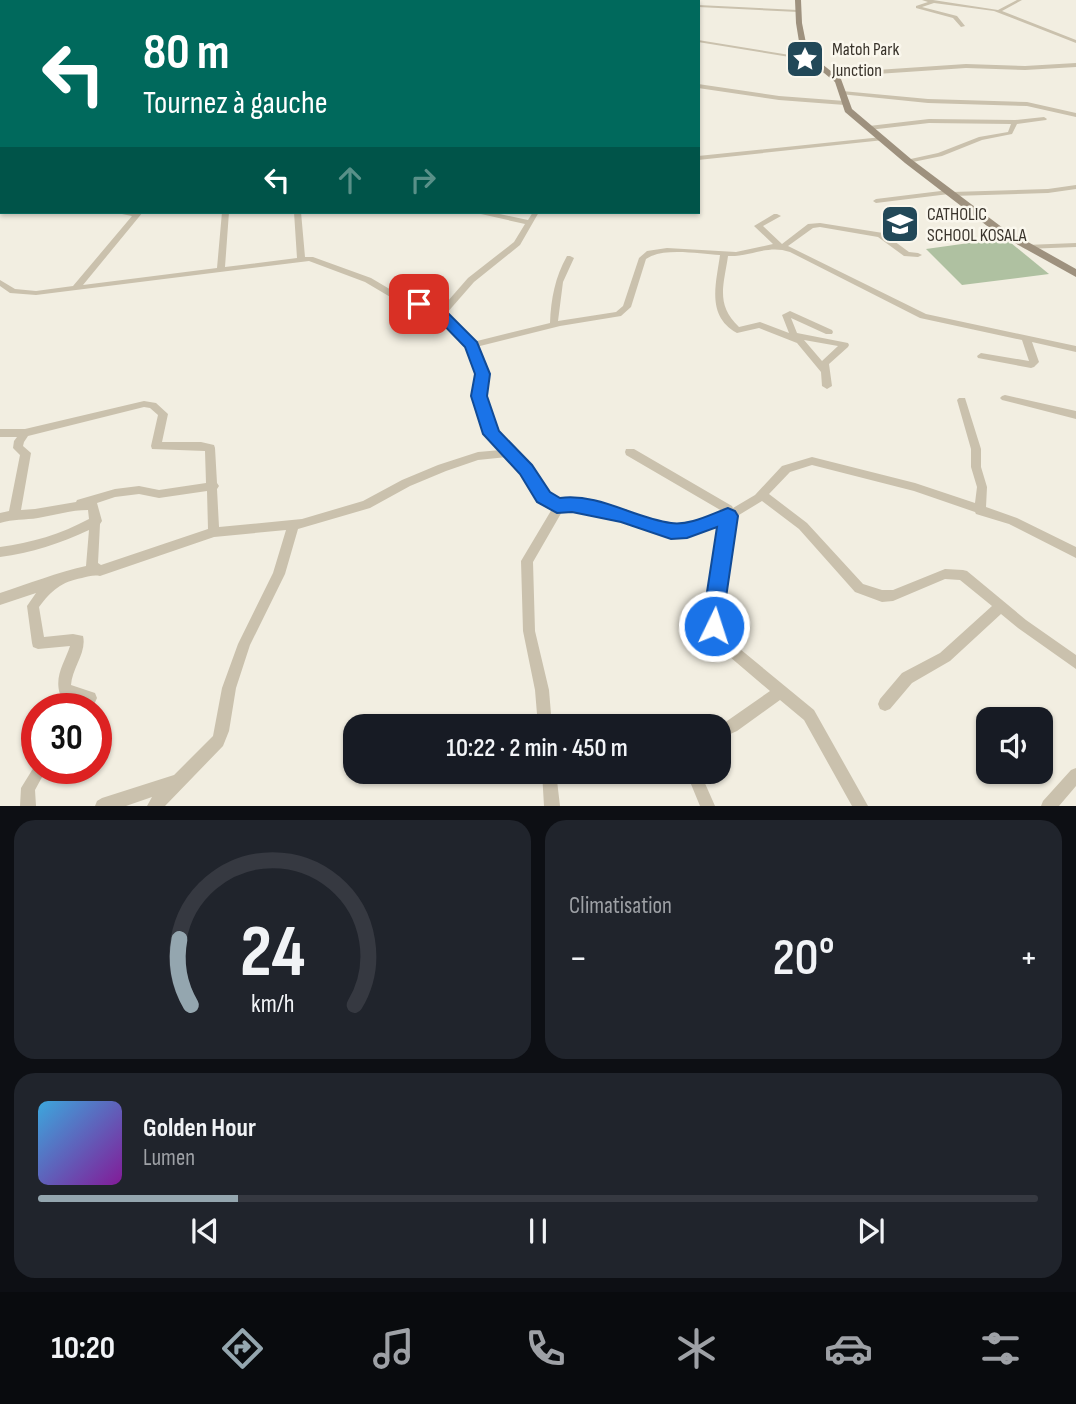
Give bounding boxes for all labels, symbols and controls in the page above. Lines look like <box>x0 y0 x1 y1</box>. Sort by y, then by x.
text: 80 m <box>143 24 230 83</box>
icon: left <box>28 28 119 119</box>
place icon: Matoh Park Junction <box>784 38 826 80</box>
place label: Matoh Park Junction <box>831 39 899 81</box>
text: Tournez à gauche <box>143 84 328 123</box>
icon: left <box>258 161 296 199</box>
icon: ahead <box>331 161 369 199</box>
icon: right <box>404 161 442 199</box>
school or university icon: CATHOLIC SCHOOL KOSALA <box>879 203 921 245</box>
place label: CATHOLIC SCHOOL KOSALA <box>927 204 1027 246</box>
pin <box>389 274 449 334</box>
icon: arrive <box>400 285 438 323</box>
position arrow <box>677 589 751 663</box>
speed limit sign: 30 <box>21 693 112 784</box>
map controls <box>976 707 1053 784</box>
button: sound <box>976 707 1053 784</box>
text: 10:22 · 2 min · 450 m <box>446 733 628 764</box>
text: Climatisation <box>569 892 672 920</box>
text: 24 <box>240 910 305 998</box>
text: 20° <box>772 927 835 990</box>
text: − <box>569 936 588 981</box>
text: + <box>1019 936 1038 981</box>
text: km/h <box>251 989 294 1020</box>
text: Golden Hour <box>143 1113 256 1144</box>
text: Lumen <box>143 1144 195 1172</box>
icon: previous <box>186 1212 224 1250</box>
icon: pause <box>519 1212 557 1250</box>
icon: next <box>852 1212 890 1250</box>
icon: directions <box>218 1324 267 1373</box>
icon: music <box>369 1324 418 1373</box>
icon: phone <box>521 1324 570 1373</box>
icon: climate <box>672 1324 721 1373</box>
icon: car <box>824 1324 873 1373</box>
icon: filters <box>976 1324 1025 1373</box>
text: 10:20 <box>51 1329 115 1368</box>

